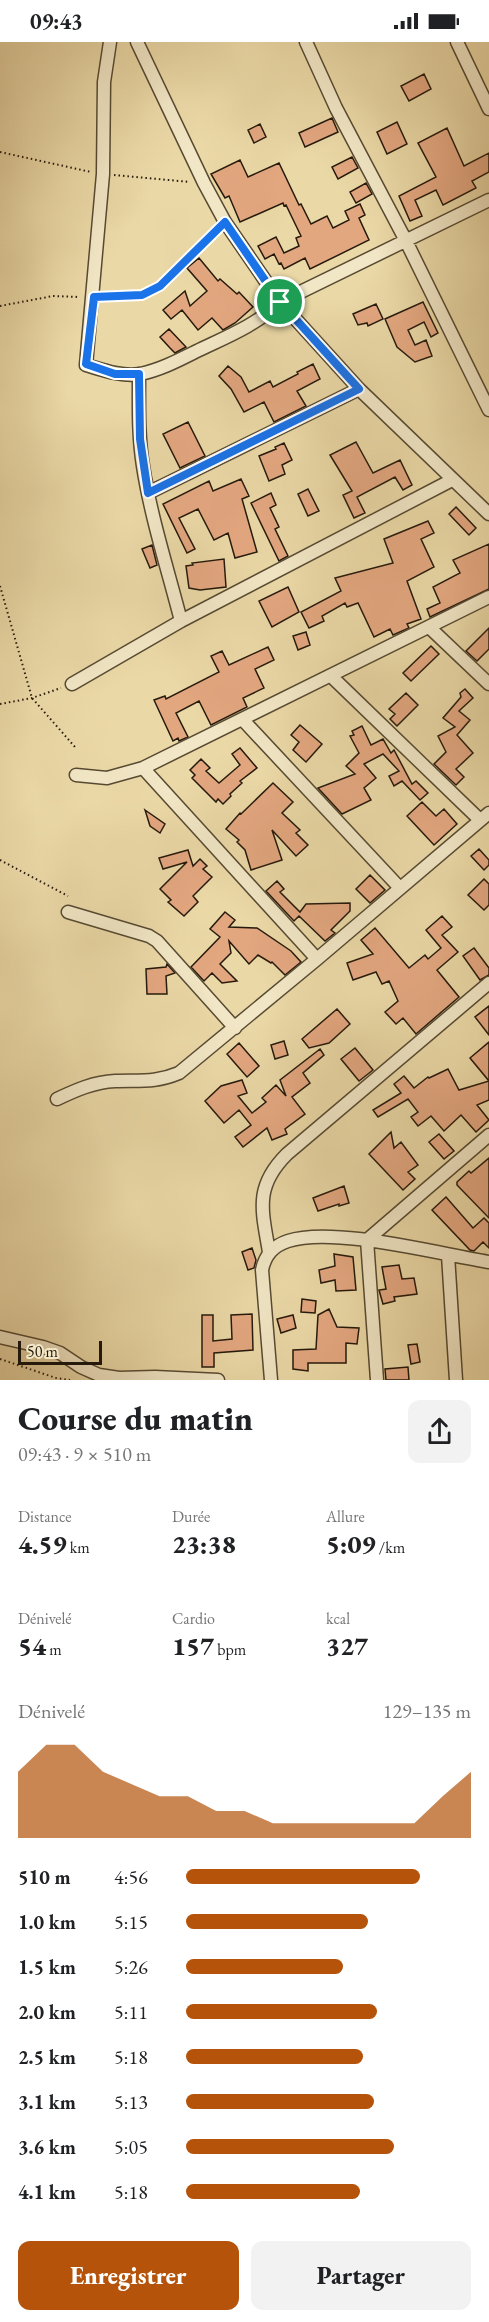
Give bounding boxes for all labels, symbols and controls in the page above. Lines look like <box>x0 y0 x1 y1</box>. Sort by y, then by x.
text: 09:43 <box>30 7 83 36</box>
pin <box>254 276 305 327</box>
icon: arrive <box>263 285 296 318</box>
scale bar <box>18 1338 102 1366</box>
text: 50 m <box>27 1341 58 1362</box>
text: Course du matin <box>18 1397 253 1440</box>
button: share <box>408 1400 471 1463</box>
text: 09:43 · 9 × 510 m <box>18 1441 151 1467</box>
text: Distance <box>18 1506 71 1527</box>
text: Durée <box>172 1506 210 1527</box>
text: Allure <box>326 1506 365 1527</box>
text: 4.59 <box>18 1527 67 1561</box>
text: 23:38 <box>172 1527 236 1561</box>
text: 5:09 <box>326 1527 376 1561</box>
text: km <box>67 1537 90 1558</box>
text: /km <box>376 1537 405 1558</box>
text: Dénivelé <box>18 1608 72 1629</box>
text: Cardio <box>172 1608 215 1629</box>
text: kcal <box>326 1608 350 1629</box>
text: 54 <box>18 1629 46 1663</box>
text: 157 <box>172 1629 214 1663</box>
text: 327 <box>326 1629 368 1663</box>
text: m <box>46 1639 62 1660</box>
text: bpm <box>214 1639 246 1660</box>
text: Dénivelé <box>18 1698 85 1724</box>
text: 129–135 m <box>383 1698 471 1724</box>
text: 510 m <box>18 1864 71 1890</box>
text: 4:56 <box>114 1864 148 1890</box>
text: 1.0 km <box>18 1909 76 1935</box>
text: 5:15 <box>114 1909 148 1935</box>
text: 1.5 km <box>18 1954 76 1980</box>
text: 5:26 <box>114 1954 148 1980</box>
text: 2.0 km <box>18 1999 76 2025</box>
text: 5:11 <box>114 1999 148 2025</box>
text: 2.5 km <box>18 2044 76 2070</box>
text: 5:18 <box>114 2044 148 2070</box>
text: 3.1 km <box>18 2089 76 2115</box>
text: 5:13 <box>114 2089 148 2115</box>
text: 3.6 km <box>18 2134 76 2160</box>
text: 5:05 <box>114 2134 148 2160</box>
text: 4.1 km <box>18 2179 76 2205</box>
text: 5:18 <box>114 2179 148 2205</box>
button: Enregistrer <box>18 2241 239 2310</box>
button: Partager <box>251 2241 471 2310</box>

